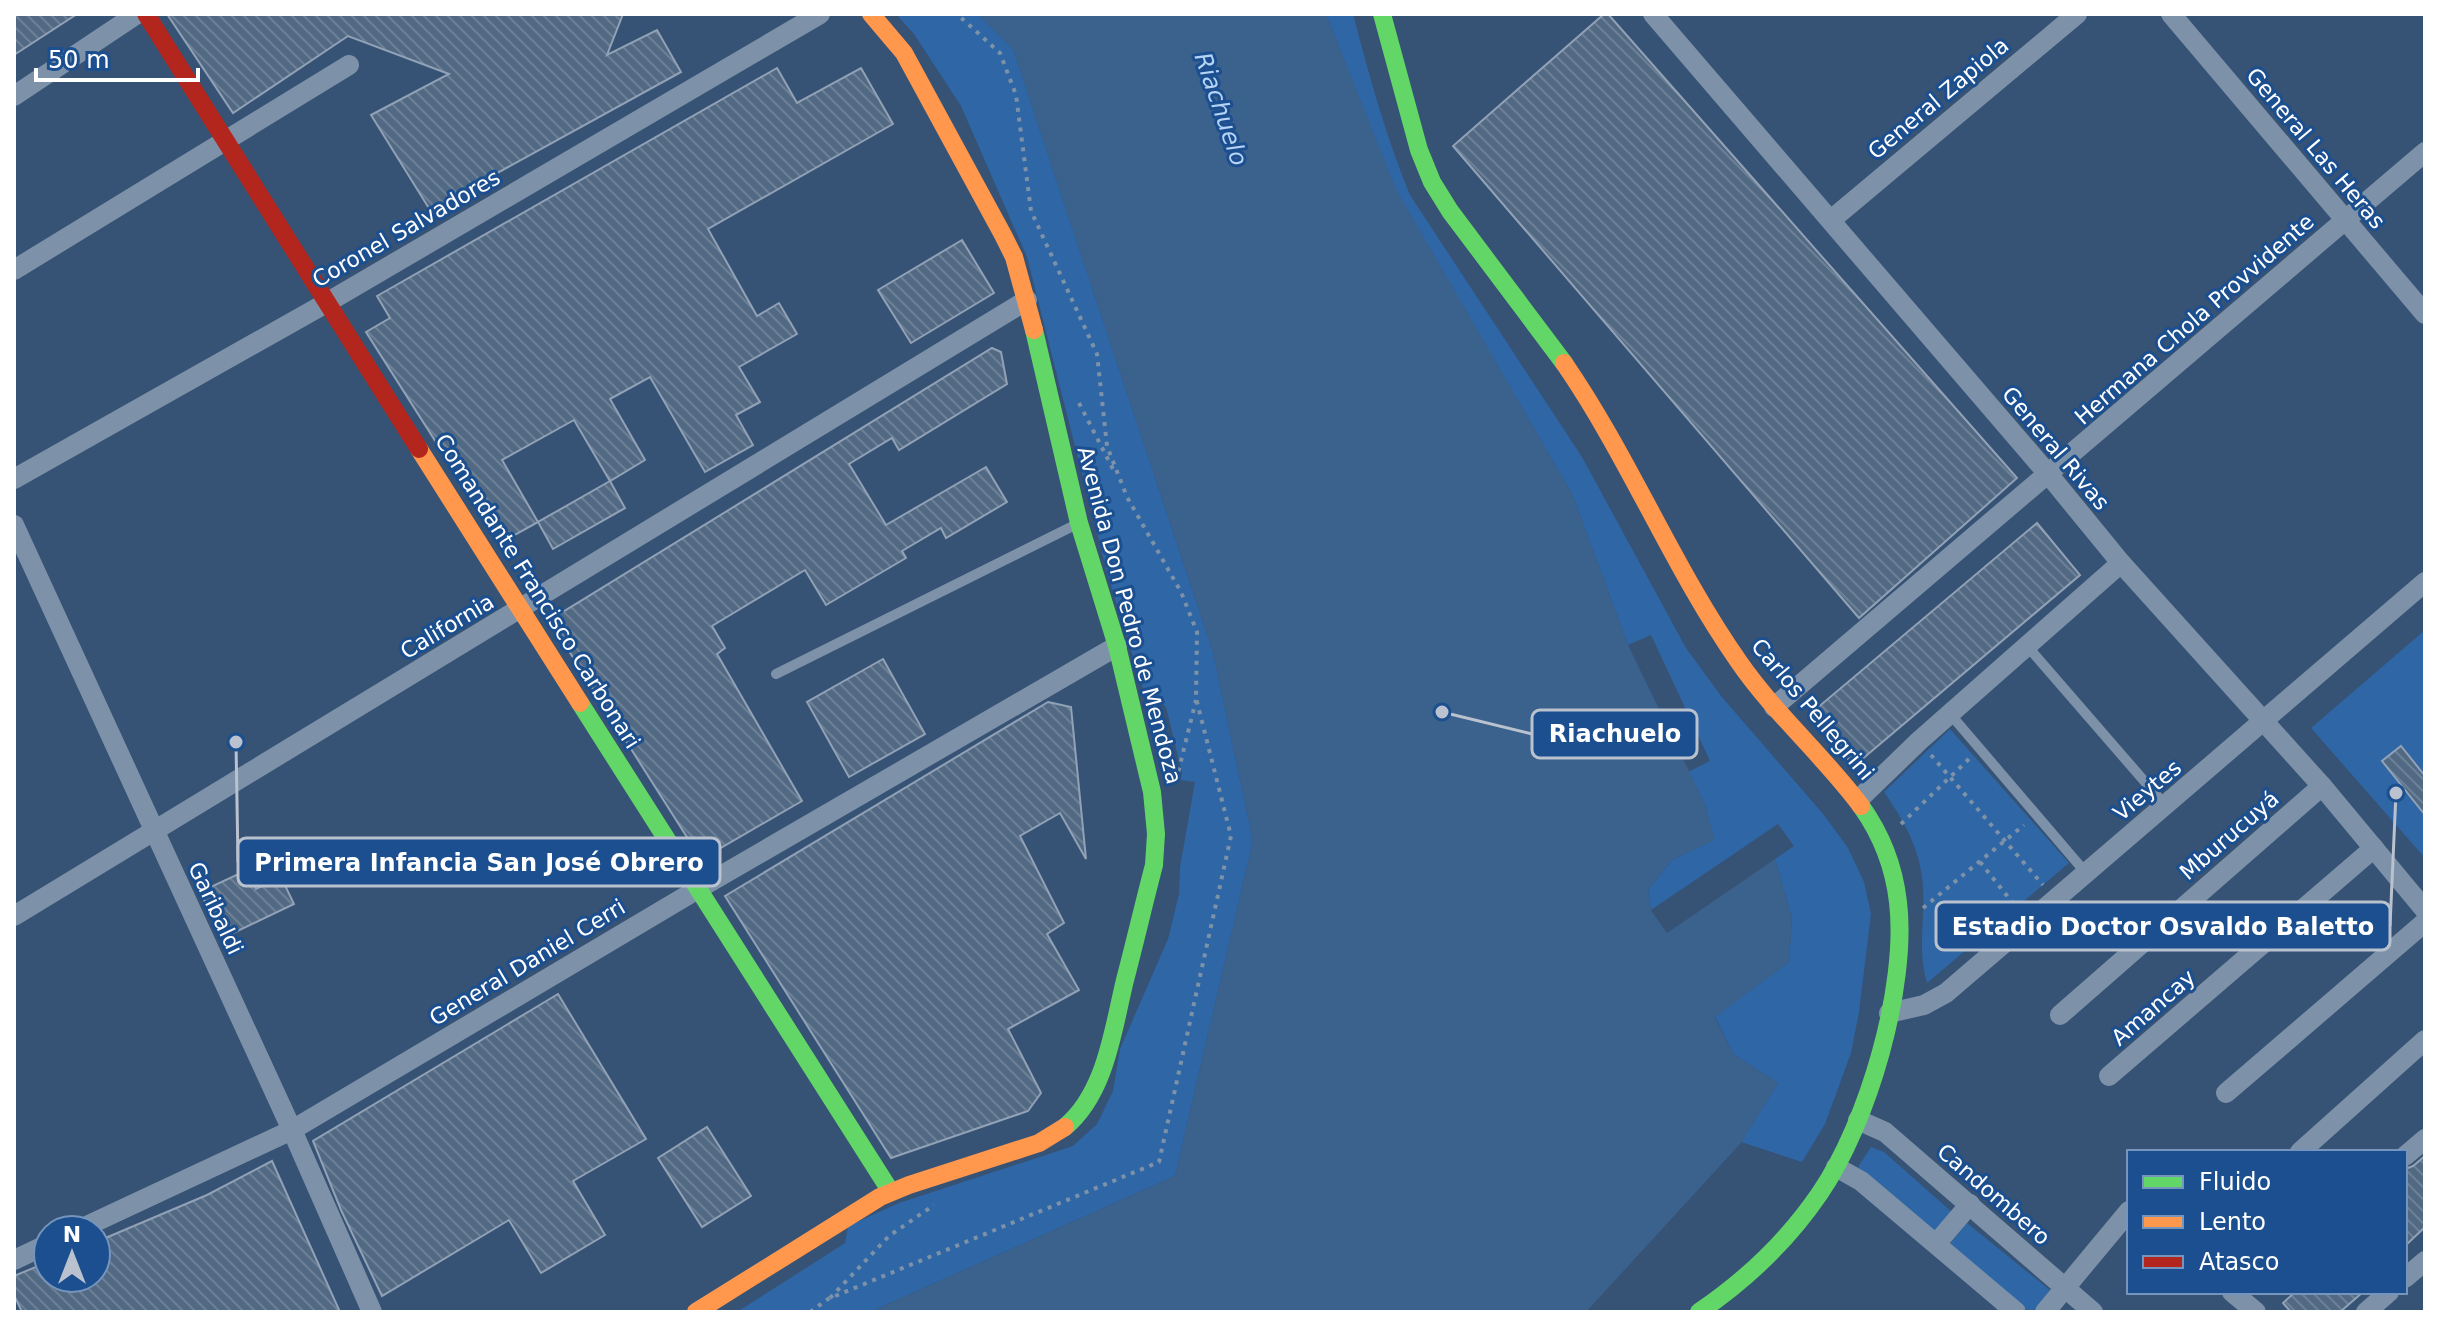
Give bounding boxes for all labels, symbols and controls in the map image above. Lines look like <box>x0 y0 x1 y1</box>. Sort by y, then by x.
scale bar <box>36 32 198 82</box>
street label: General Zapiola <box>1863 32 2014 164</box>
text: 50 m <box>48 46 110 74</box>
water label: Riachuelo <box>1189 49 1253 169</box>
street label: General Las Heras <box>2241 63 2390 234</box>
street label: Coronel Salvadores <box>308 164 505 292</box>
street label: Hermana Chola Provvidente <box>2070 209 2319 430</box>
street label: General Rivas <box>1997 382 2114 515</box>
street label: Comandante Francisco Carbonari <box>430 430 645 753</box>
street label: Avenida Don Pedro de Mendoza <box>1072 444 1187 787</box>
street label: California <box>396 589 498 664</box>
street label: Carlos Pellegrini <box>1746 634 1879 785</box>
callout: Riachuelo <box>1532 710 1697 758</box>
text: Riachuelo <box>1549 720 1681 748</box>
street label: Vieytes <box>2108 755 2186 826</box>
street label: Mburucuyá <box>2175 786 2284 885</box>
callout: Primera Infancia San José Obrero <box>238 838 720 886</box>
text: Primera Infancia San José Obrero <box>254 849 704 877</box>
street label: Garibaldi <box>183 858 248 959</box>
street label: General Daniel Cerri <box>425 894 629 1031</box>
callout: Estadio Doctor Osvaldo Baletto <box>1936 902 2390 950</box>
text: Estadio Doctor Osvaldo Baletto <box>1952 913 2374 941</box>
street label: Amancay <box>2106 964 2200 1050</box>
street label: Candombero <box>1932 1139 2055 1250</box>
legend <box>2127 1150 2407 1294</box>
text: Fluido <box>2199 1168 2271 1196</box>
text: Lento <box>2199 1208 2266 1236</box>
north arrow <box>32 1214 112 1294</box>
text: N <box>63 1222 81 1247</box>
text: Atasco <box>2199 1248 2280 1276</box>

